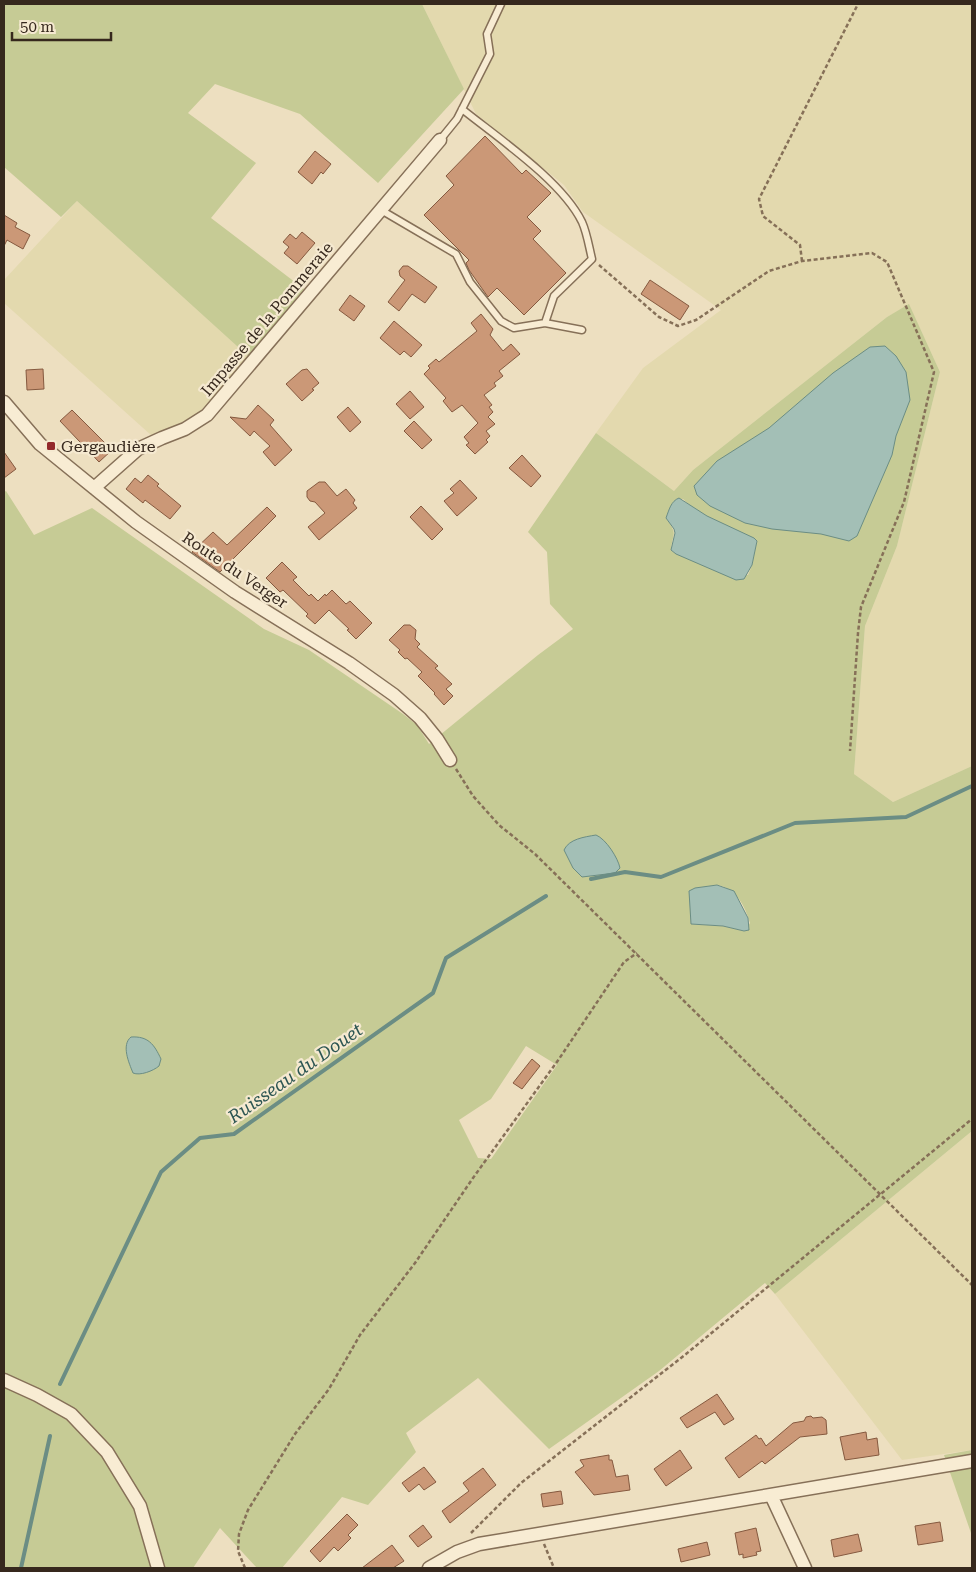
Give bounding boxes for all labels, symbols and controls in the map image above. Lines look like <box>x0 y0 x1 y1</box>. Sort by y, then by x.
scale bar <box>12 10 111 42</box>
text: 50 m <box>20 18 55 36</box>
street label: Impasse de la Pommeraie <box>197 238 337 400</box>
place label: Gergaudière <box>61 437 156 456</box>
marker: Gergaudière <box>45 440 57 452</box>
street label: Route du Verger <box>179 528 292 613</box>
water label: Ruisseau du Douet <box>223 1019 366 1128</box>

